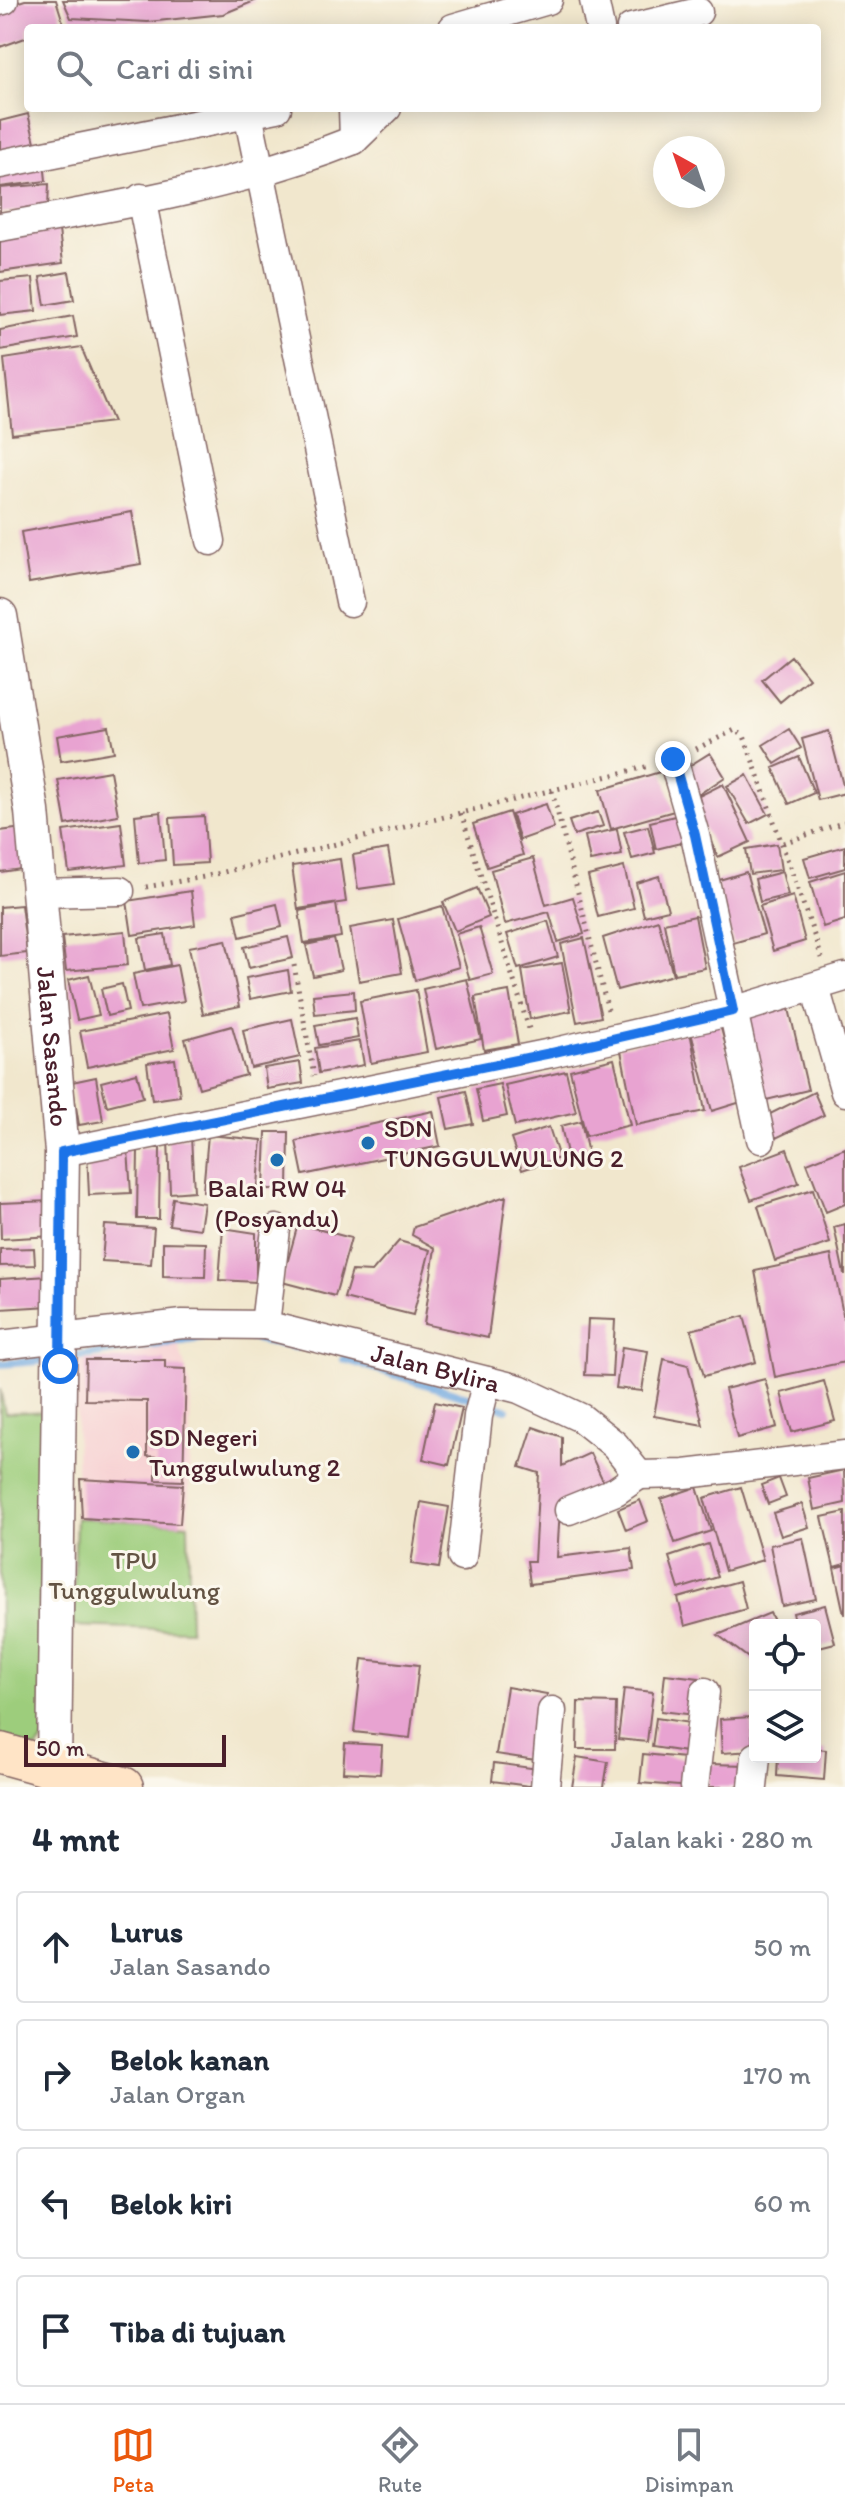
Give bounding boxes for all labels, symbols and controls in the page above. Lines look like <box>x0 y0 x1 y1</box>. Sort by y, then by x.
search box <box>24 24 821 112</box>
icon: search <box>52 46 96 90</box>
text: Cari di sini <box>116 50 254 87</box>
north arrow <box>653 136 725 208</box>
route end <box>655 741 691 777</box>
street label: Jalan Sasando <box>30 965 76 1128</box>
place label: SDN TUNGGULWULUNG 2 <box>384 1112 624 1174</box>
marker: SDN TUNGGULWULUNG 2 <box>359 1134 377 1152</box>
marker: Balai RW 04 (Posyandu) <box>268 1151 286 1169</box>
place label: Balai RW 04 (Posyandu) <box>208 1172 347 1234</box>
street label: Jalan Bylira <box>368 1336 504 1400</box>
route start <box>42 1348 78 1384</box>
place label: SD Negeri Tunggulwulung 2 <box>149 1421 341 1483</box>
marker: SD Negeri Tunggulwulung 2 <box>124 1443 142 1461</box>
park label: TPU Tunggulwulung <box>48 1544 221 1606</box>
map controls <box>749 1619 821 1763</box>
button: locate <box>749 1619 821 1691</box>
button: layers <box>749 1691 821 1763</box>
scale bar <box>24 1731 226 1767</box>
text: 50 m <box>36 1735 85 1762</box>
text: 4 mnt <box>32 1819 120 1860</box>
text: Jalan kaki · 280 m <box>611 1823 813 1855</box>
text: Lurus <box>110 1913 183 1950</box>
icon: ahead <box>34 1925 78 1969</box>
text: 50 m <box>754 1931 811 1963</box>
text: Jalan Sasando <box>110 1950 271 1982</box>
text: Belok kanan <box>110 2041 269 2078</box>
icon: right <box>34 2053 78 2097</box>
text: 170 m <box>742 2059 811 2091</box>
text: Jalan Organ <box>110 2078 245 2110</box>
icon: left <box>34 2181 78 2225</box>
text: Belok kiri <box>110 2185 232 2222</box>
text: 60 m <box>754 2187 811 2219</box>
icon: arrive <box>34 2309 78 2353</box>
text: Tiba di tujuan <box>110 2313 285 2350</box>
tab: Peta <box>111 2423 155 2498</box>
tab: Rute <box>378 2423 422 2498</box>
tab: Disimpan <box>645 2423 734 2498</box>

